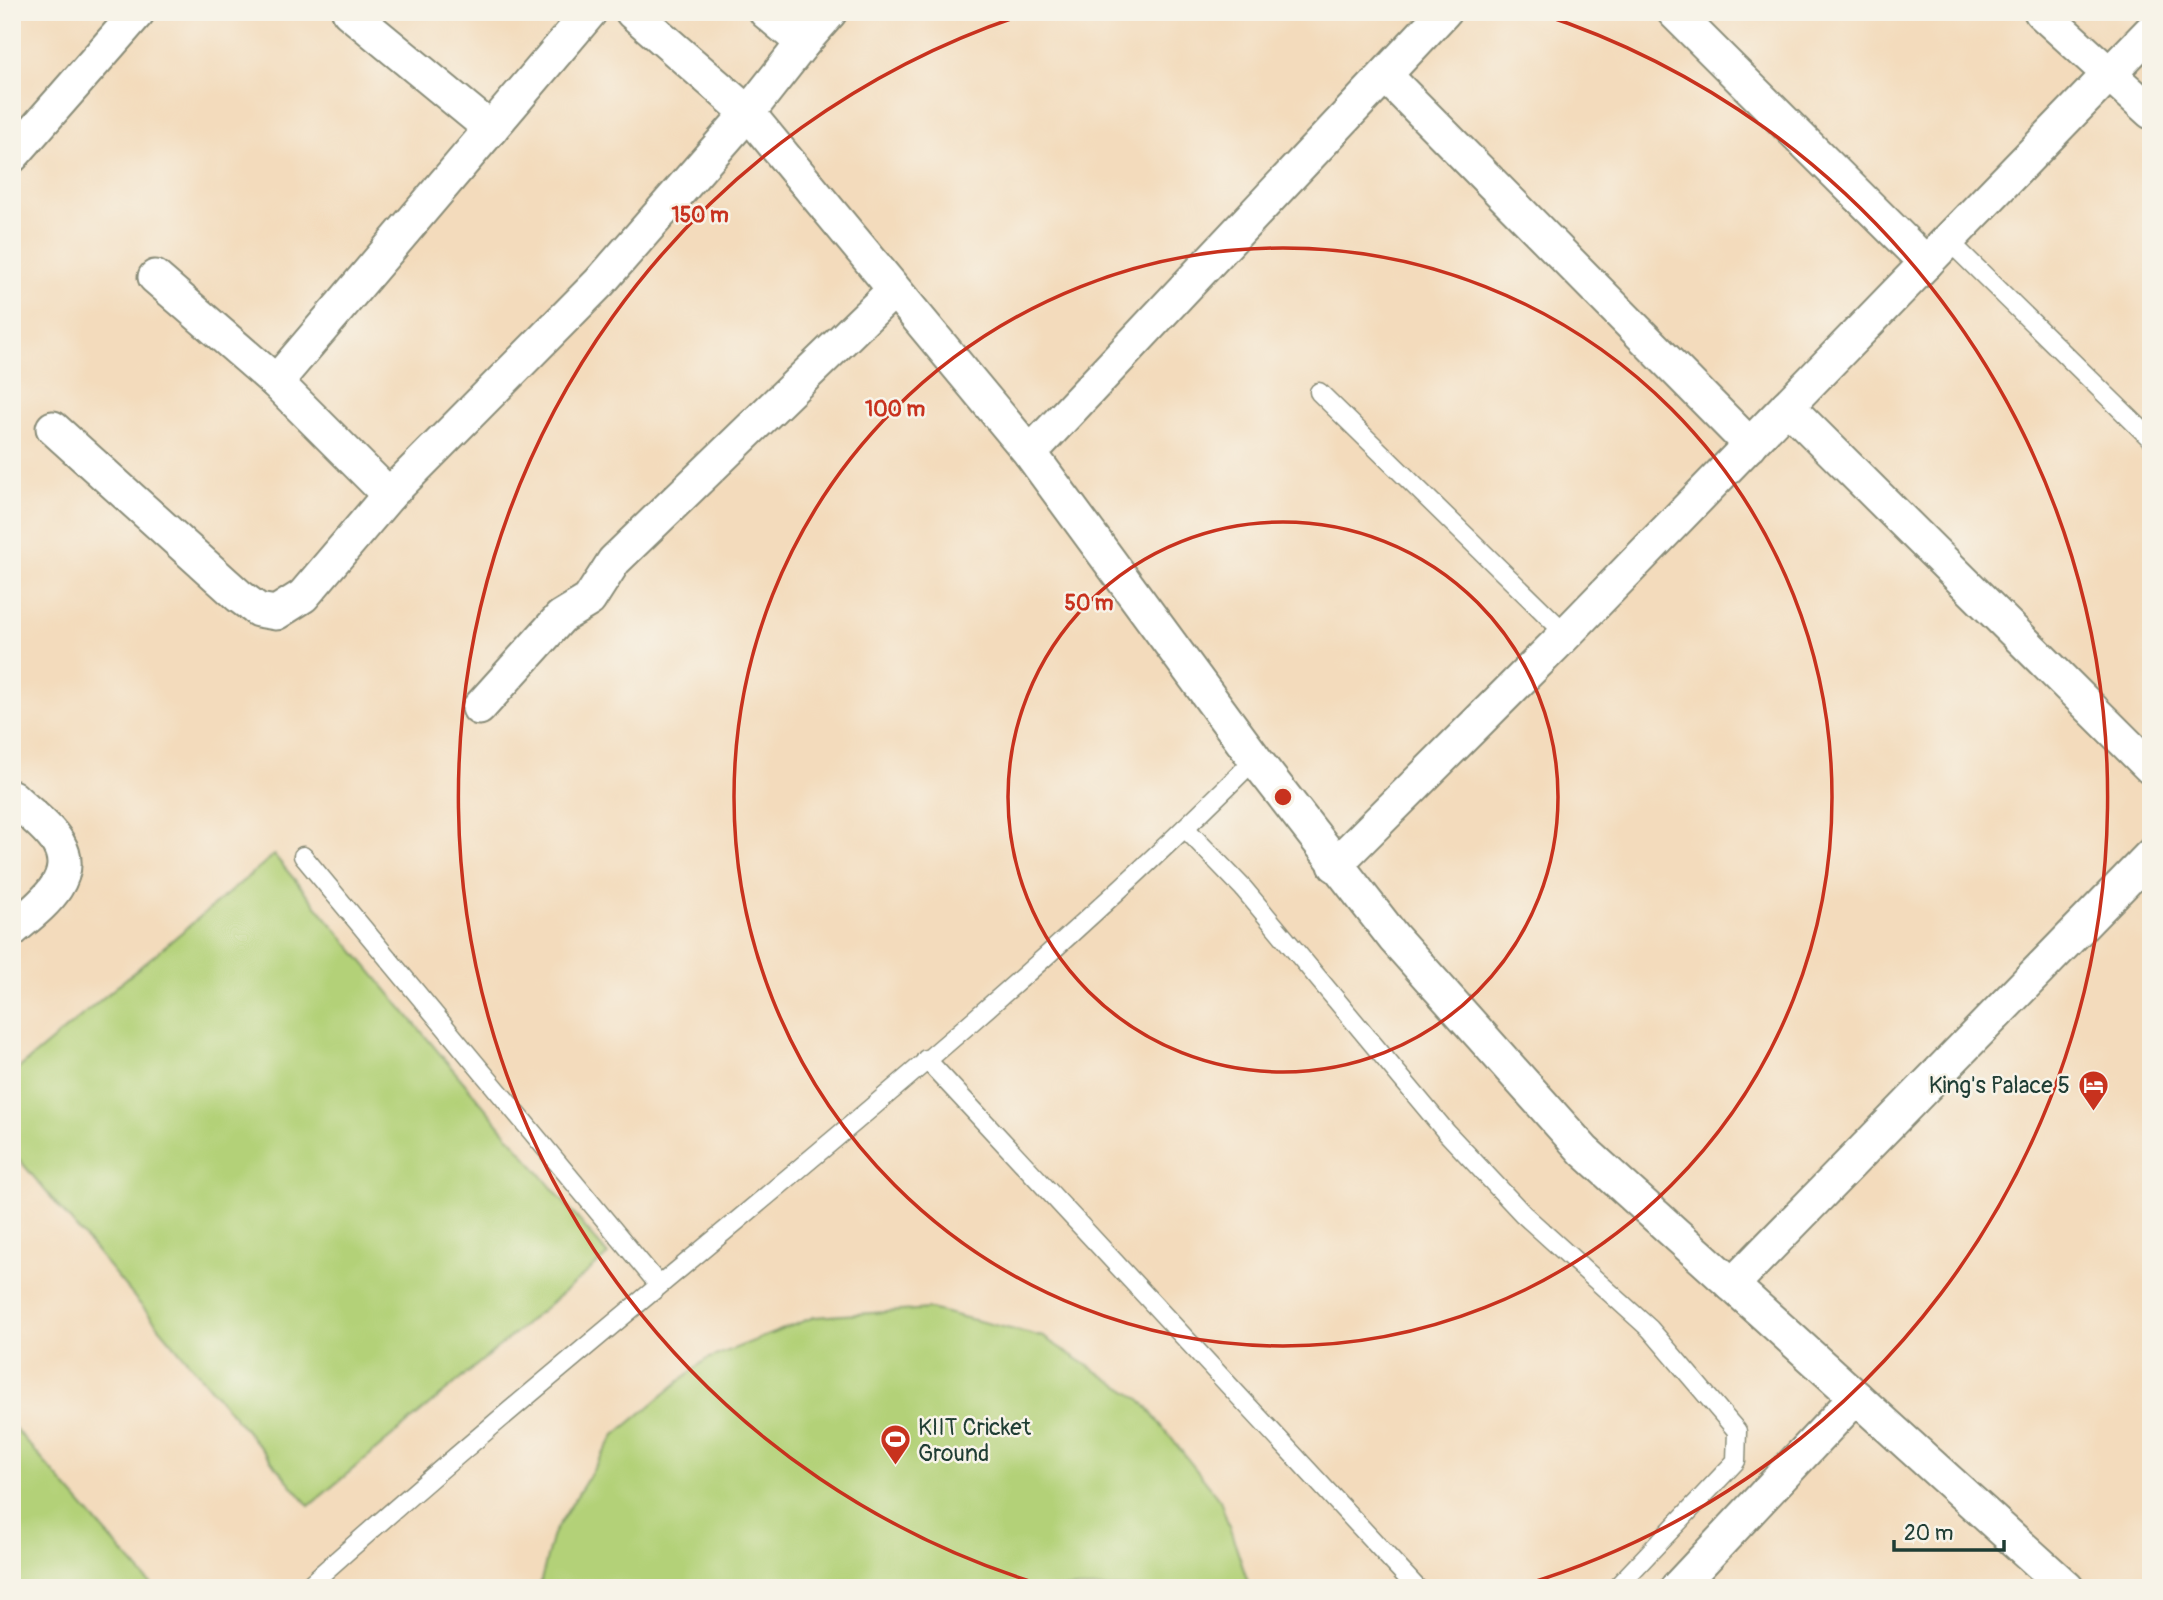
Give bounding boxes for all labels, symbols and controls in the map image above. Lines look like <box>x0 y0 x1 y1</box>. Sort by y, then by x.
text: 150 m <box>671 202 729 229</box>
text: 100 m <box>865 396 925 423</box>
text: 50 m <box>1065 590 1114 617</box>
centre of rings <box>1271 785 1295 809</box>
hotel icon: King's Palace 5 <box>2076 1068 2110 1112</box>
place label: King's Palace 5 <box>1929 1071 2070 1100</box>
place label: KIIT Cricket Ground <box>918 1413 1032 1468</box>
sports icon: KIIT Cricket Ground <box>878 1423 912 1467</box>
scale bar <box>1894 1509 2004 1553</box>
text: 20 m <box>1904 1520 1953 1547</box>

